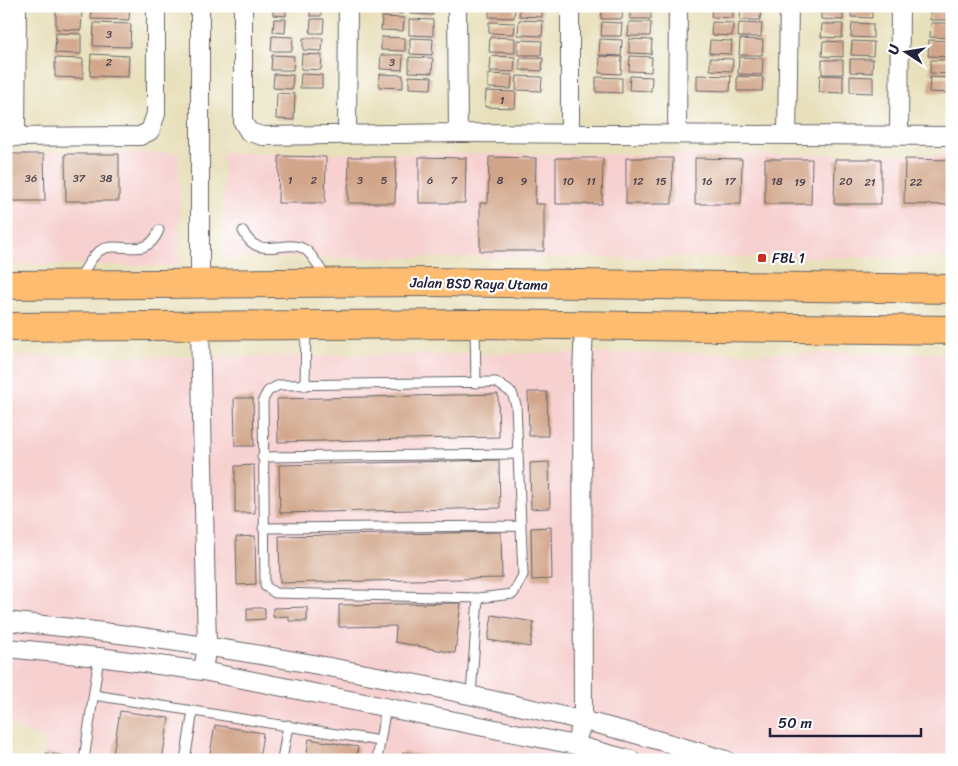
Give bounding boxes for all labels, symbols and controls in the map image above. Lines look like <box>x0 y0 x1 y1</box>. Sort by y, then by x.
house number: 3 <box>106 25 112 44</box>
north arrow <box>880 28 930 78</box>
text: U <box>881 42 907 57</box>
house number: 2 <box>106 53 113 72</box>
house number: 3 <box>389 53 395 72</box>
house number: 1 <box>500 91 505 110</box>
house number: 36 <box>25 169 37 188</box>
house number: 37 <box>73 169 86 188</box>
house number: 38 <box>100 169 113 188</box>
house number: 1 <box>288 171 293 190</box>
house number: 2 <box>311 171 318 190</box>
house number: 3 <box>357 171 363 190</box>
house number: 5 <box>381 171 388 190</box>
house number: 6 <box>427 171 433 190</box>
house number: 7 <box>451 171 458 190</box>
house number: 8 <box>497 171 504 190</box>
house number: 9 <box>521 172 528 191</box>
house number: 10 <box>562 172 574 191</box>
house number: 11 <box>586 172 596 191</box>
house number: 12 <box>632 172 644 191</box>
house number: 15 <box>655 172 667 191</box>
house number: 16 <box>702 172 712 191</box>
house number: 17 <box>725 172 736 191</box>
house number: 18 <box>771 172 783 191</box>
house number: 20 <box>839 172 853 191</box>
house number: 19 <box>794 173 806 192</box>
house number: 21 <box>864 173 876 192</box>
house number: 22 <box>910 173 923 192</box>
place label: FBL 1 <box>772 246 805 271</box>
marker: FBL 1 <box>756 252 768 264</box>
street label: Jalan BSD Raya Utama <box>409 270 548 298</box>
scale bar <box>770 706 922 738</box>
text: 50 m <box>778 710 813 736</box>

